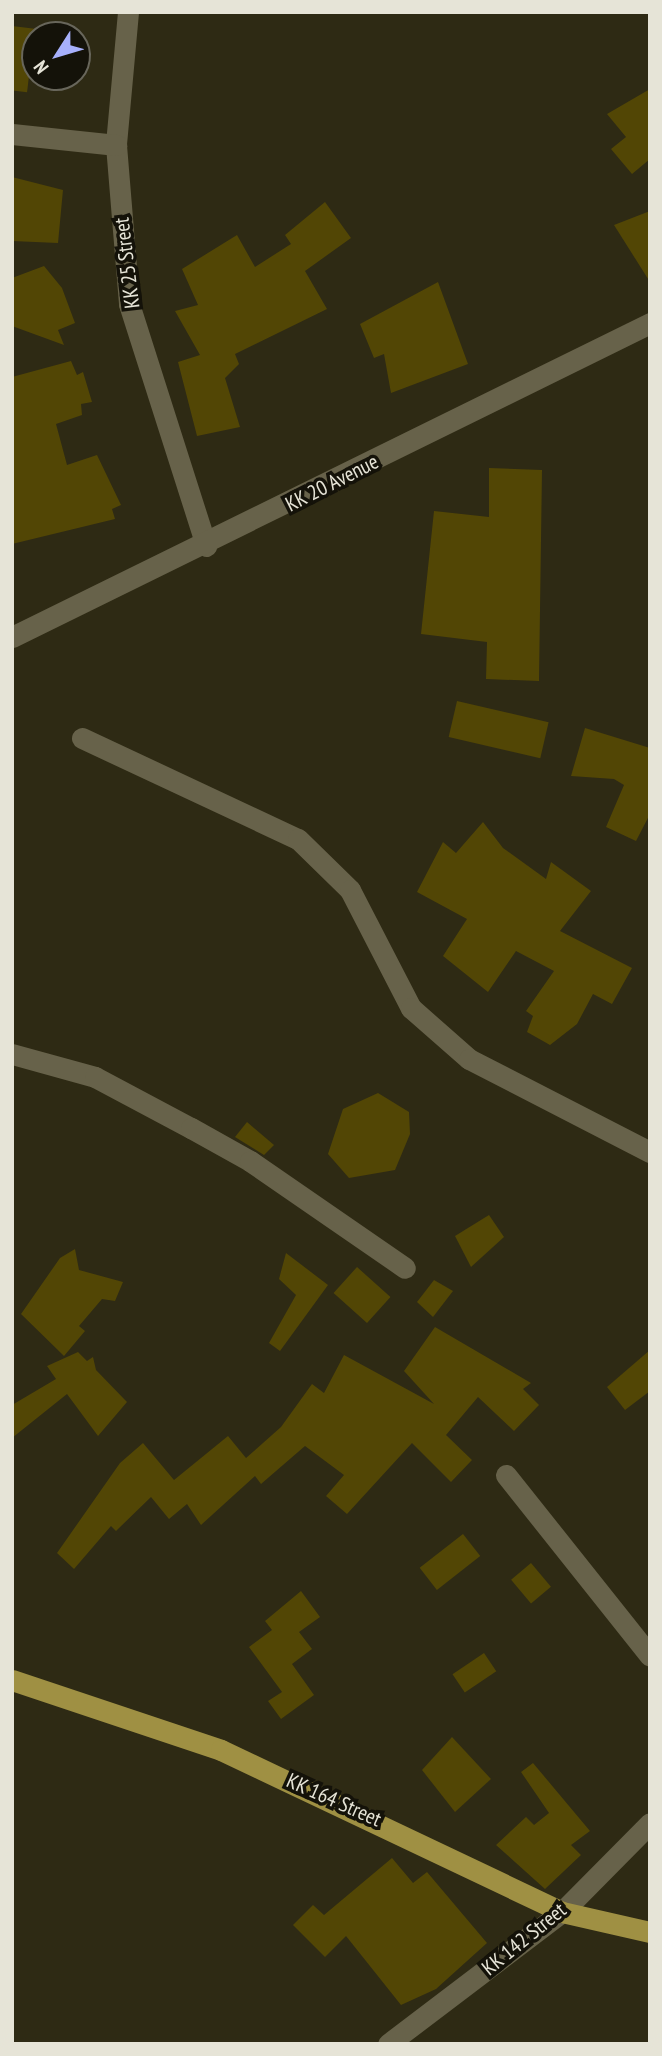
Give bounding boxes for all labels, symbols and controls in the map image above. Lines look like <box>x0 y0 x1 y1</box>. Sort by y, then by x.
north arrow <box>21 21 91 91</box>
text: N <box>28 56 54 79</box>
street label: KK 25 Street <box>109 216 145 310</box>
street label: KK 20 Avenue <box>281 449 383 517</box>
street label: KK 164 Street <box>283 1768 385 1832</box>
street label: KK 142 Street <box>477 1897 571 1981</box>

